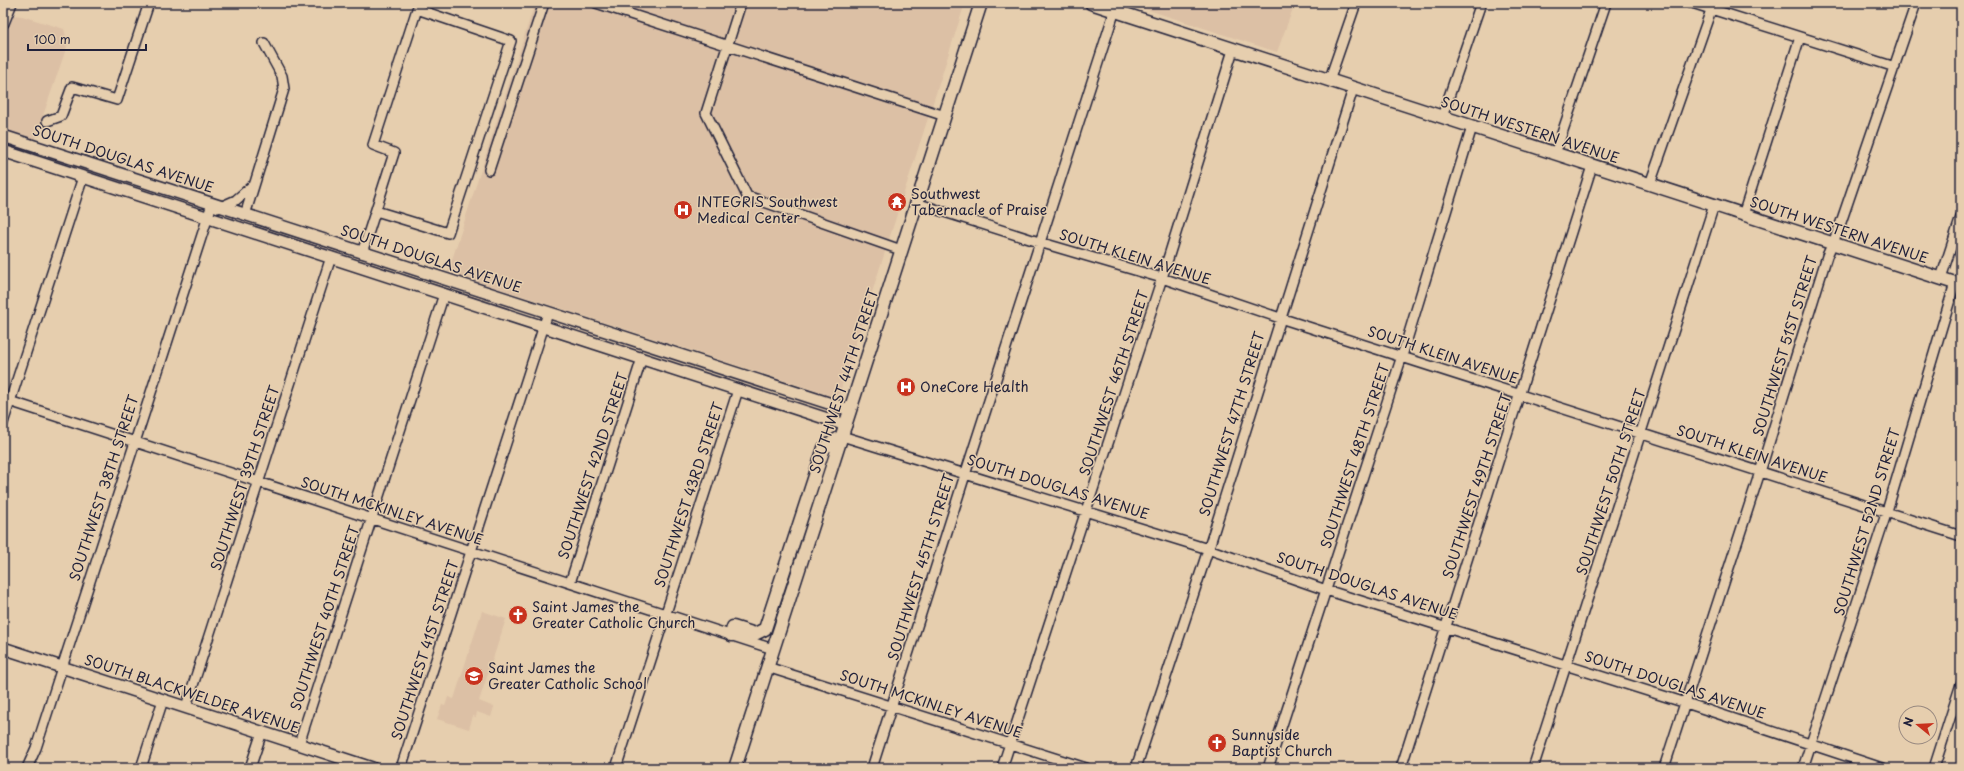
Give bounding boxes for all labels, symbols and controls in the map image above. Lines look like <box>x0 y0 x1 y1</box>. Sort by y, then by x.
scale bar <box>28 26 146 52</box>
text: 100 m <box>34 30 71 48</box>
street label: SOUTH WESTERN AVENUE <box>1438 91 1622 168</box>
street label: SOUTH DOUGLAS AVENUE <box>30 119 217 198</box>
place label: Southwest Tabernacle of Praise <box>911 183 1047 220</box>
place label: INTEGRIS Southwest Medical Center <box>697 191 838 228</box>
temple icon: Southwest Tabernacle of Praise <box>886 191 908 213</box>
street label: SOUTH WESTERN AVENUE <box>1747 191 1931 268</box>
hospital icon: INTEGRIS Southwest Medical Center <box>672 199 694 221</box>
street label: SOUTH DOUGLAS AVENUE <box>338 219 525 298</box>
street label: SOUTH KLEIN AVENUE <box>1057 223 1214 290</box>
street label: SOUTHWEST 51ST STREET <box>1747 252 1822 439</box>
street label: SOUTHWEST 44TH STREET <box>804 285 883 476</box>
street label: SOUTHWEST 46TH STREET <box>1074 287 1154 478</box>
street label: SOUTH KLEIN AVENUE <box>1365 320 1521 389</box>
street label: SOUTHWEST 47TH STREET <box>1193 329 1270 519</box>
street label: SOUTHWEST 48TH STREET <box>1315 360 1395 551</box>
street label: SOUTHWEST 42ND STREET <box>552 369 633 562</box>
hospital icon: OneCore Health <box>895 376 917 398</box>
place label: OneCore Health <box>920 376 1029 397</box>
street label: SOUTHWEST 39TH STREET <box>205 382 285 573</box>
street label: SOUTHWEST 50TH STREET <box>1570 386 1651 578</box>
street label: SOUTHWEST 49TH STREET <box>1437 390 1517 581</box>
street label: SOUTHWEST 38TH STREET <box>63 392 144 584</box>
street label: SOUTHWEST 43RD STREET <box>649 399 729 590</box>
street label: SOUTH KLEIN AVENUE <box>1674 419 1830 488</box>
street label: SOUTHWEST 52ND STREET <box>1828 425 1905 618</box>
street label: SOUTH DOUGLAS AVENUE <box>965 449 1152 524</box>
street label: SOUTHWEST 45TH STREET <box>882 470 959 663</box>
street label: SOUTH MCKINLEY AVENUE <box>298 471 486 550</box>
street label: SOUTHWEST 40TH STREET <box>285 522 365 713</box>
street label: SOUTH DOUGLAS AVENUE <box>1274 546 1461 625</box>
street label: SOUTHWEST 41ST STREET <box>385 557 464 743</box>
place label: Saint James the Greater Catholic Church <box>532 596 696 633</box>
church icon: Saint James the Greater Catholic Church <box>507 604 529 626</box>
street label: SOUTH DOUGLAS AVENUE <box>1582 645 1769 724</box>
street label: SOUTH BLACKWELDER AVENUE <box>82 649 303 738</box>
place label: Saint James the Greater Catholic School <box>488 657 647 694</box>
street label: SOUTH MCKINLEY AVENUE <box>837 664 1025 743</box>
school or university icon: Saint James the Greater Catholic School <box>463 665 485 687</box>
north arrow <box>1898 705 1938 745</box>
text: N <box>1899 715 1918 729</box>
place label: Sunnyside Baptist Church <box>1231 724 1332 761</box>
church icon: Sunnyside Baptist Church <box>1206 732 1228 754</box>

